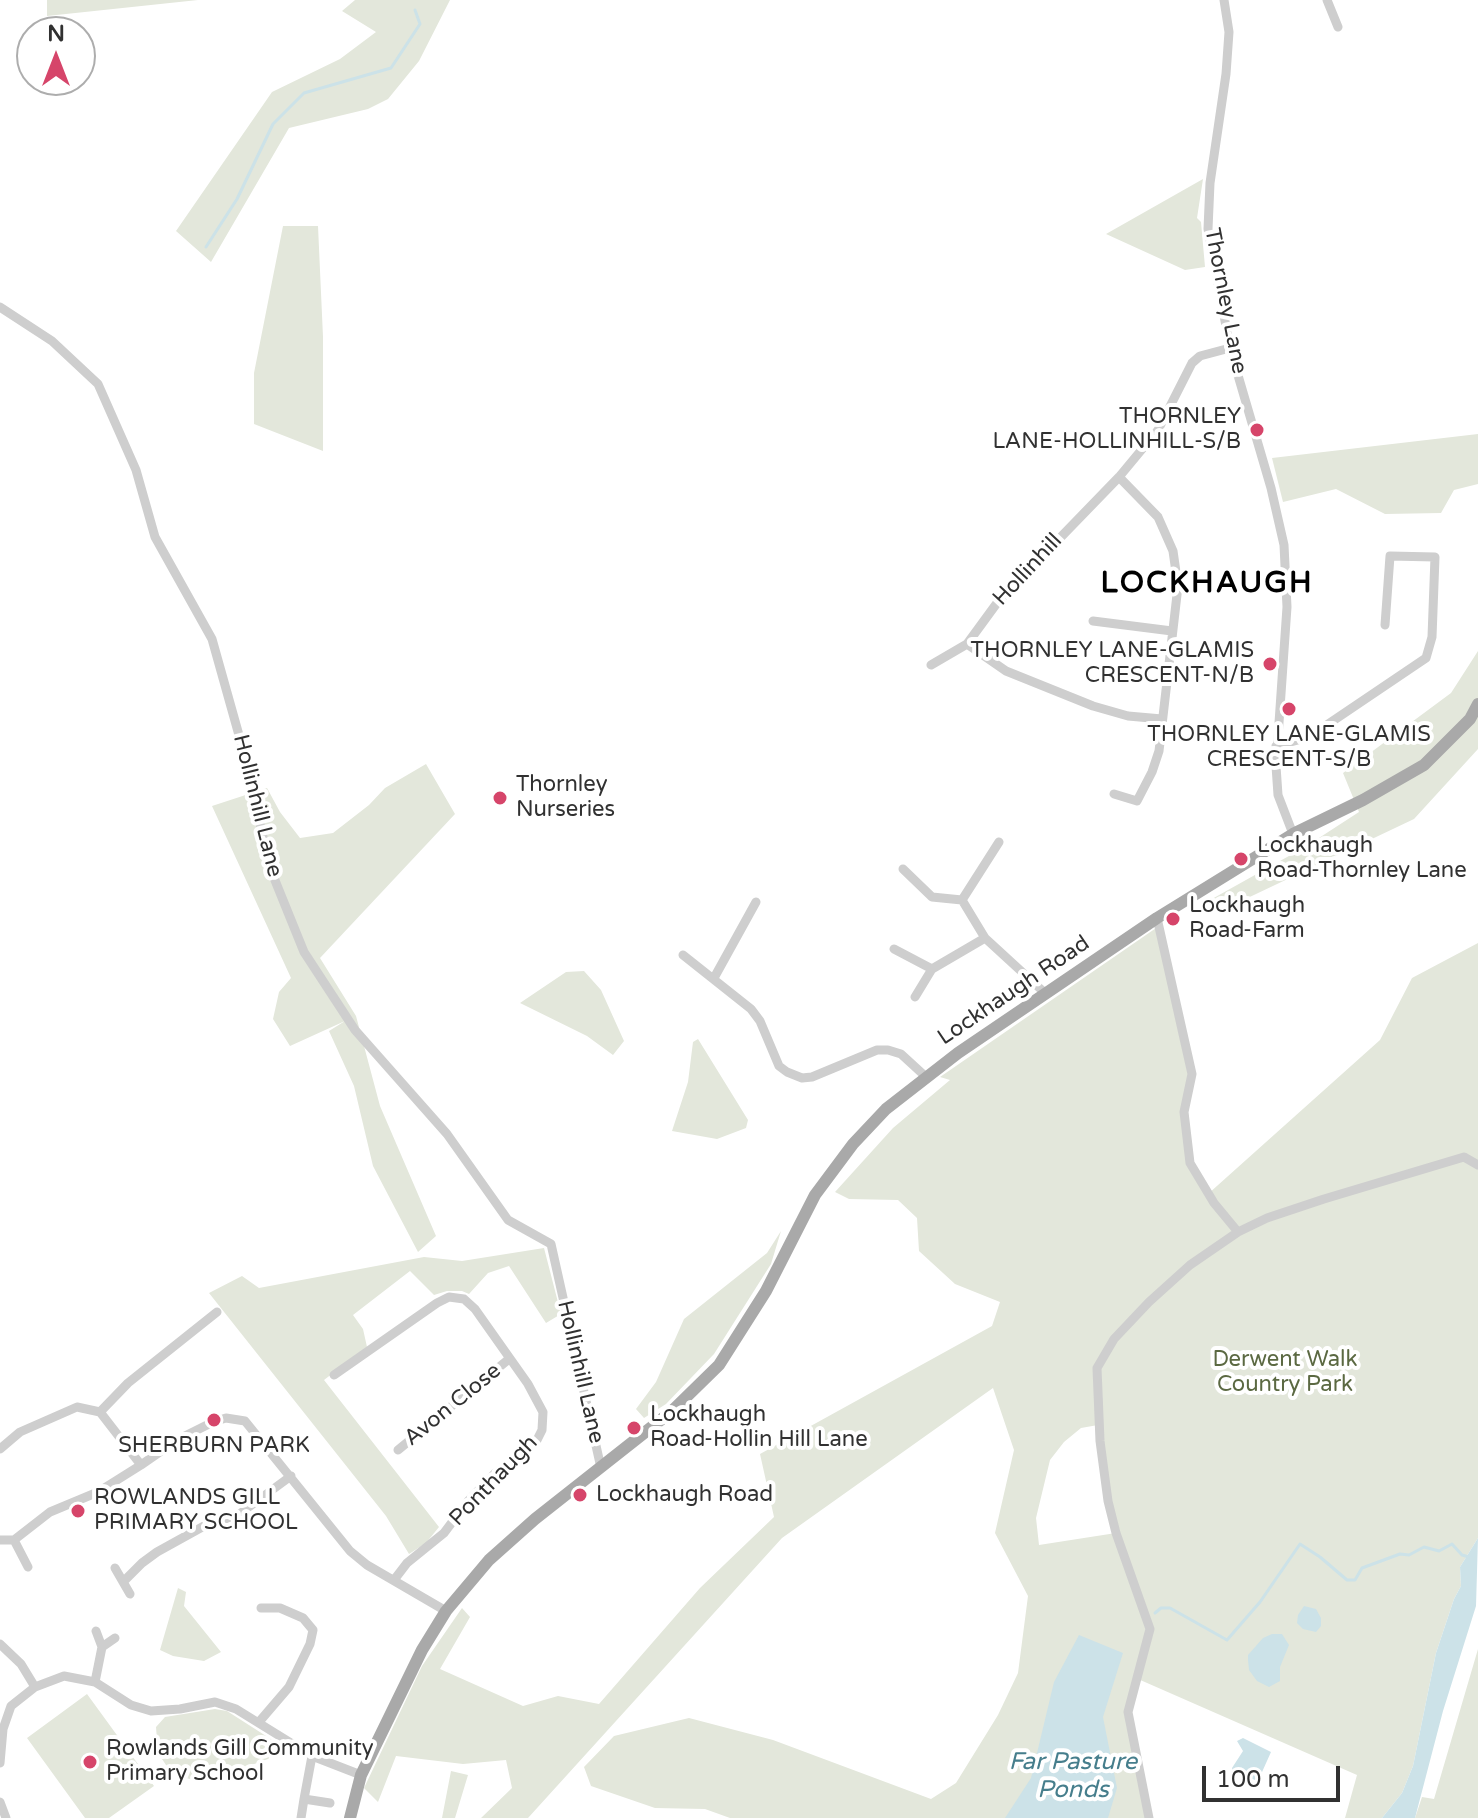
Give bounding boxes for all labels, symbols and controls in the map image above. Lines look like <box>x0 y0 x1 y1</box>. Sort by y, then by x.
north arrow <box>16 16 96 96</box>
text: N <box>47 21 65 47</box>
street label: Thornley Lane <box>1198 226 1252 376</box>
place label: THORNLEY LANE-HOLLINHILL-S/B <box>993 404 1241 456</box>
marker: THORNLEY LANE-HOLLINHILL-S/B <box>1248 421 1266 439</box>
street label: Hollinhill <box>988 528 1068 612</box>
district label: LOCKHAUGH <box>1100 566 1314 602</box>
place label: THORNLEY LANE-GLAMIS CRESCENT-N/B <box>971 638 1254 690</box>
marker: THORNLEY LANE-GLAMIS CRESCENT-N/B <box>1261 655 1279 673</box>
marker: THORNLEY LANE-GLAMIS CRESCENT-S/B <box>1280 700 1298 718</box>
place label: THORNLEY LANE-GLAMIS CRESCENT-S/B <box>1147 722 1431 774</box>
street label: Hollinhill Lane <box>227 732 287 880</box>
place label: Thornley Nurseries <box>516 772 615 824</box>
marker: Thornley Nurseries <box>491 789 509 807</box>
place label: Lockhaugh Road-Thornley Lane <box>1257 833 1467 884</box>
marker: Lockhaugh Road-Thornley Lane <box>1232 850 1250 868</box>
place label: Lockhaugh Road-Farm <box>1189 893 1305 944</box>
marker: Lockhaugh Road-Farm <box>1164 910 1182 928</box>
street label: Lockhaugh Road <box>933 931 1095 1051</box>
street label: Hollinhill Lane <box>551 1298 609 1446</box>
park label: Derwent Walk Country Park <box>1212 1347 1358 1398</box>
street label: Avon Close <box>399 1358 507 1452</box>
place label: Lockhaugh Road-Hollin Hill Lane <box>650 1402 868 1454</box>
marker: SHERBURN PARK <box>205 1411 223 1429</box>
marker: Lockhaugh Road-Hollin Hill Lane <box>625 1419 643 1437</box>
street label: Ponthaugh <box>444 1430 544 1532</box>
place label: SHERBURN PARK <box>118 1433 310 1459</box>
place label: Lockhaugh Road <box>596 1482 773 1508</box>
place label: ROWLANDS GILL PRIMARY SCHOOL <box>94 1485 298 1536</box>
marker: Lockhaugh Road <box>571 1486 589 1504</box>
marker: ROWLANDS GILL PRIMARY SCHOOL <box>69 1502 87 1520</box>
place label: Rowlands Gill Community Primary School <box>106 1736 374 1788</box>
water label: Far Pasture Ponds <box>1009 1749 1137 1805</box>
scale bar <box>1206 1750 1344 1800</box>
marker: Rowlands Gill Community Primary School <box>81 1753 99 1771</box>
text: 100 m <box>1216 1765 1290 1794</box>

